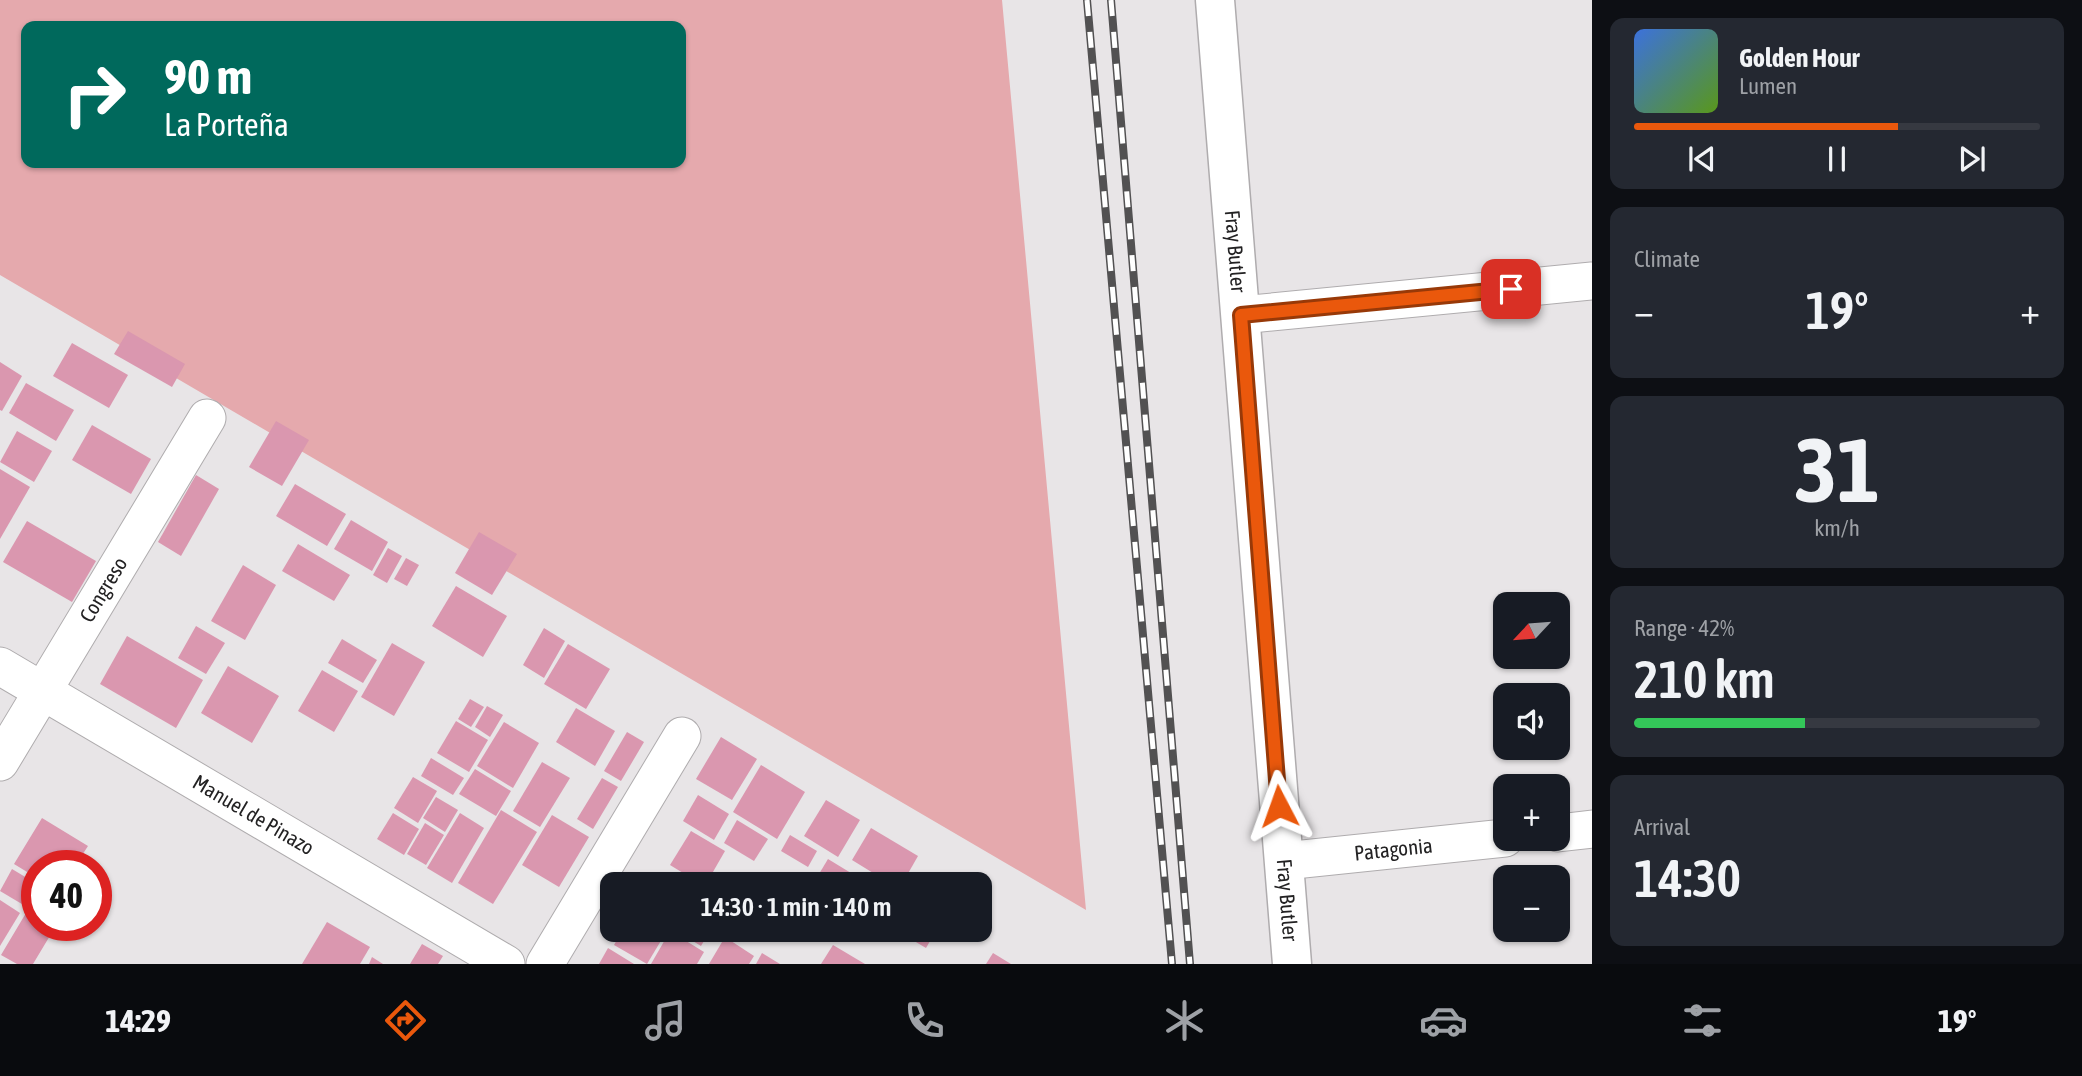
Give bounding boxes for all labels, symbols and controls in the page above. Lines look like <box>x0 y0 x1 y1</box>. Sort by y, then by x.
text: Golden Hour <box>1739 43 1859 73</box>
text: 90 m <box>164 48 252 104</box>
icon: right <box>49 49 140 140</box>
text: Lumen <box>1739 73 1797 99</box>
text: La Porteña <box>164 106 289 143</box>
icon: previous <box>1683 140 1721 178</box>
icon: pause <box>1818 140 1856 178</box>
icon: next <box>1953 140 1991 178</box>
street label: Fray Butler <box>1221 209 1251 294</box>
text: Climate <box>1634 246 1700 272</box>
pin <box>1481 259 1541 319</box>
icon: arrive <box>1492 270 1530 308</box>
text: 19° <box>1805 280 1869 340</box>
text: − <box>1634 289 1654 332</box>
text: + <box>2020 289 2040 332</box>
text: 31 <box>1794 417 1880 521</box>
text: km/h <box>1814 515 1860 541</box>
street label: Congreso <box>74 552 132 626</box>
north arrow <box>1493 592 1570 668</box>
map controls <box>1493 592 1570 942</box>
text: Range · 42% <box>1634 615 1734 641</box>
text: 210 km <box>1634 649 1775 709</box>
button: sound <box>1493 683 1570 760</box>
street label: Manuel de Pinazo <box>189 769 319 859</box>
position arrow <box>1242 769 1316 843</box>
button: + <box>1493 774 1570 851</box>
text: Arrival <box>1634 814 1690 840</box>
street label: Patagonia <box>1353 833 1434 865</box>
text: 14:30 <box>1634 848 1741 908</box>
speed limit sign: 40 <box>21 850 112 941</box>
street label: Fray Butler <box>1273 858 1303 943</box>
button: − <box>1493 865 1570 942</box>
text: 14:30 · 1 min · 140 m <box>701 892 891 922</box>
icon: directions <box>381 996 430 1045</box>
icon: music <box>641 996 690 1045</box>
icon: phone <box>900 996 949 1045</box>
icon: climate <box>1160 996 1209 1045</box>
icon: car <box>1419 996 1468 1045</box>
icon: filters <box>1678 996 1727 1045</box>
text: 14:29 <box>105 1002 171 1039</box>
text: 19° <box>1938 1002 1977 1039</box>

